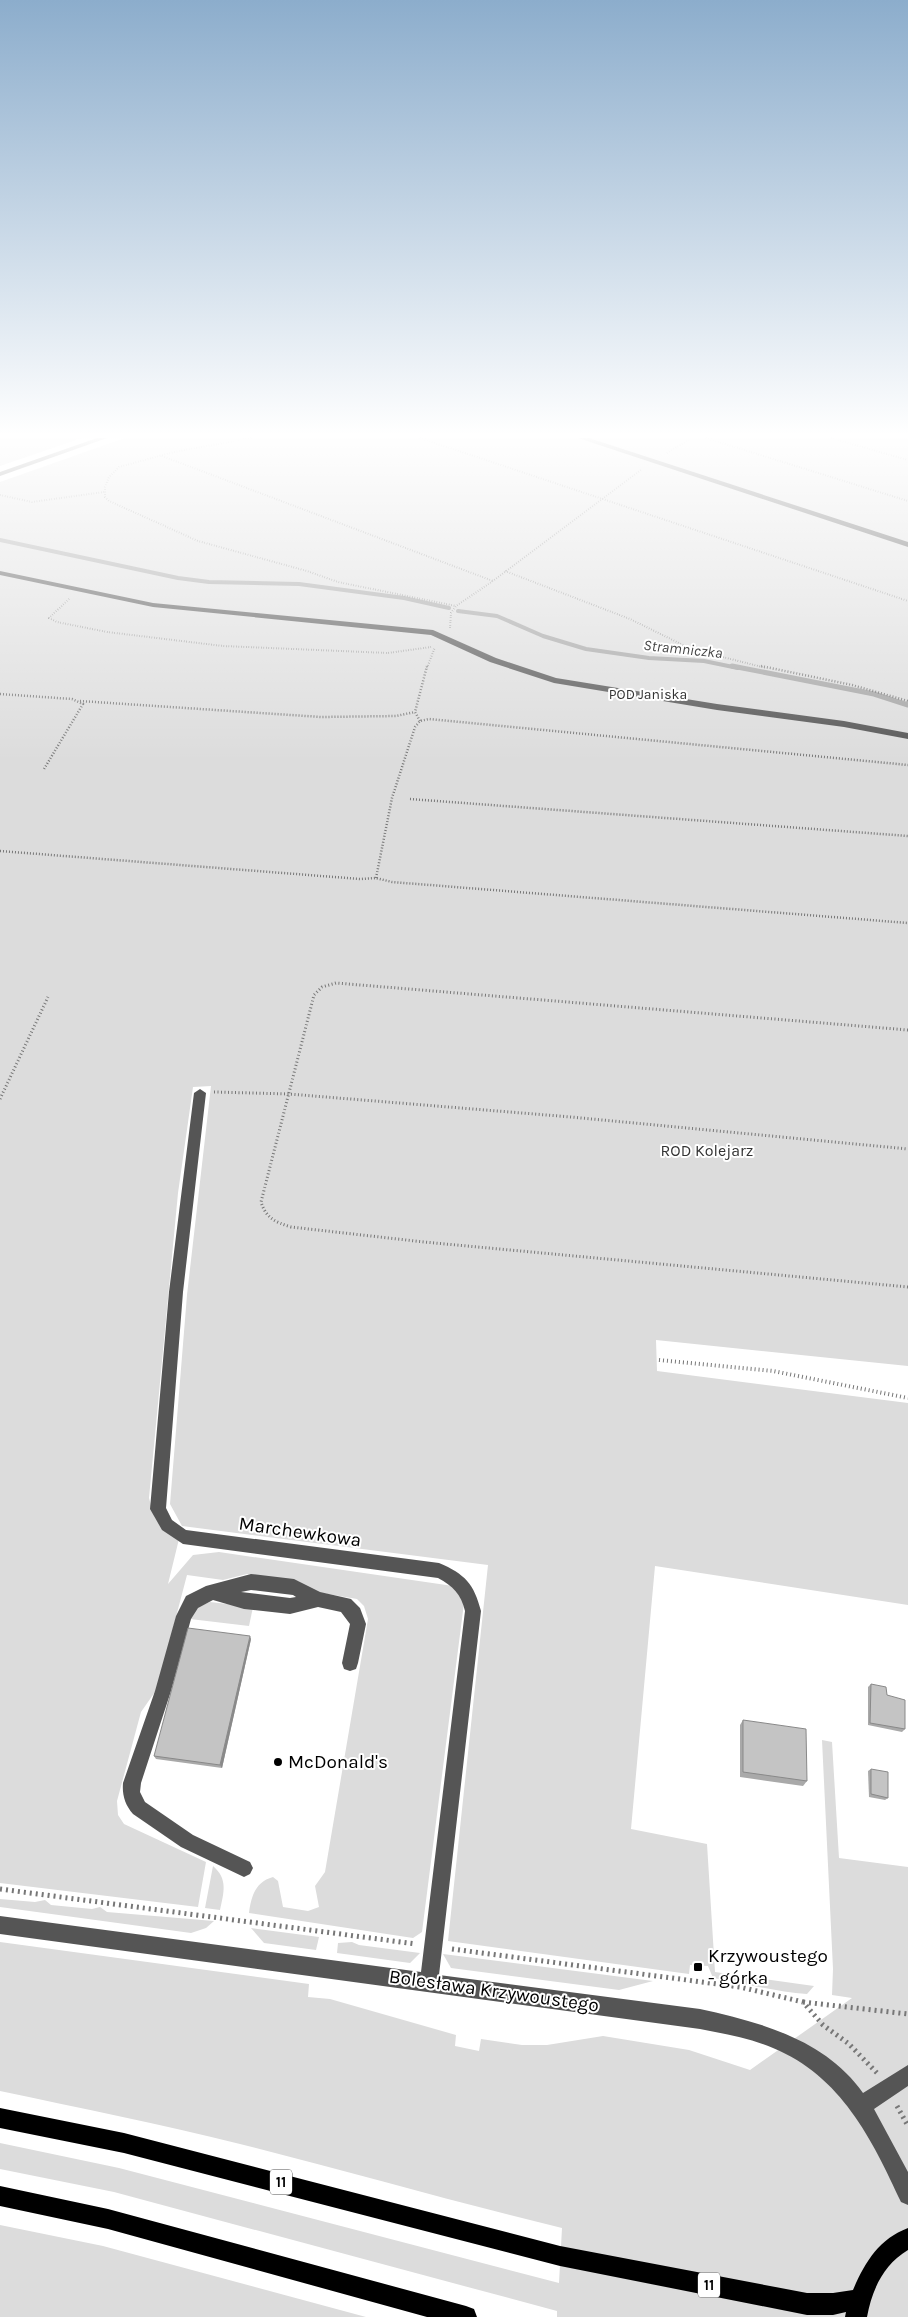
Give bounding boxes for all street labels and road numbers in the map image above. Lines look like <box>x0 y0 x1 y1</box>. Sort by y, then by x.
street label: Marchewkowa <box>237 1513 363 1551</box>
street label: Bolesława Krzywoustego <box>388 1965 600 2017</box>
road number: 11 <box>270 2170 292 2194</box>
road number: 11 <box>698 2272 720 2298</box>

